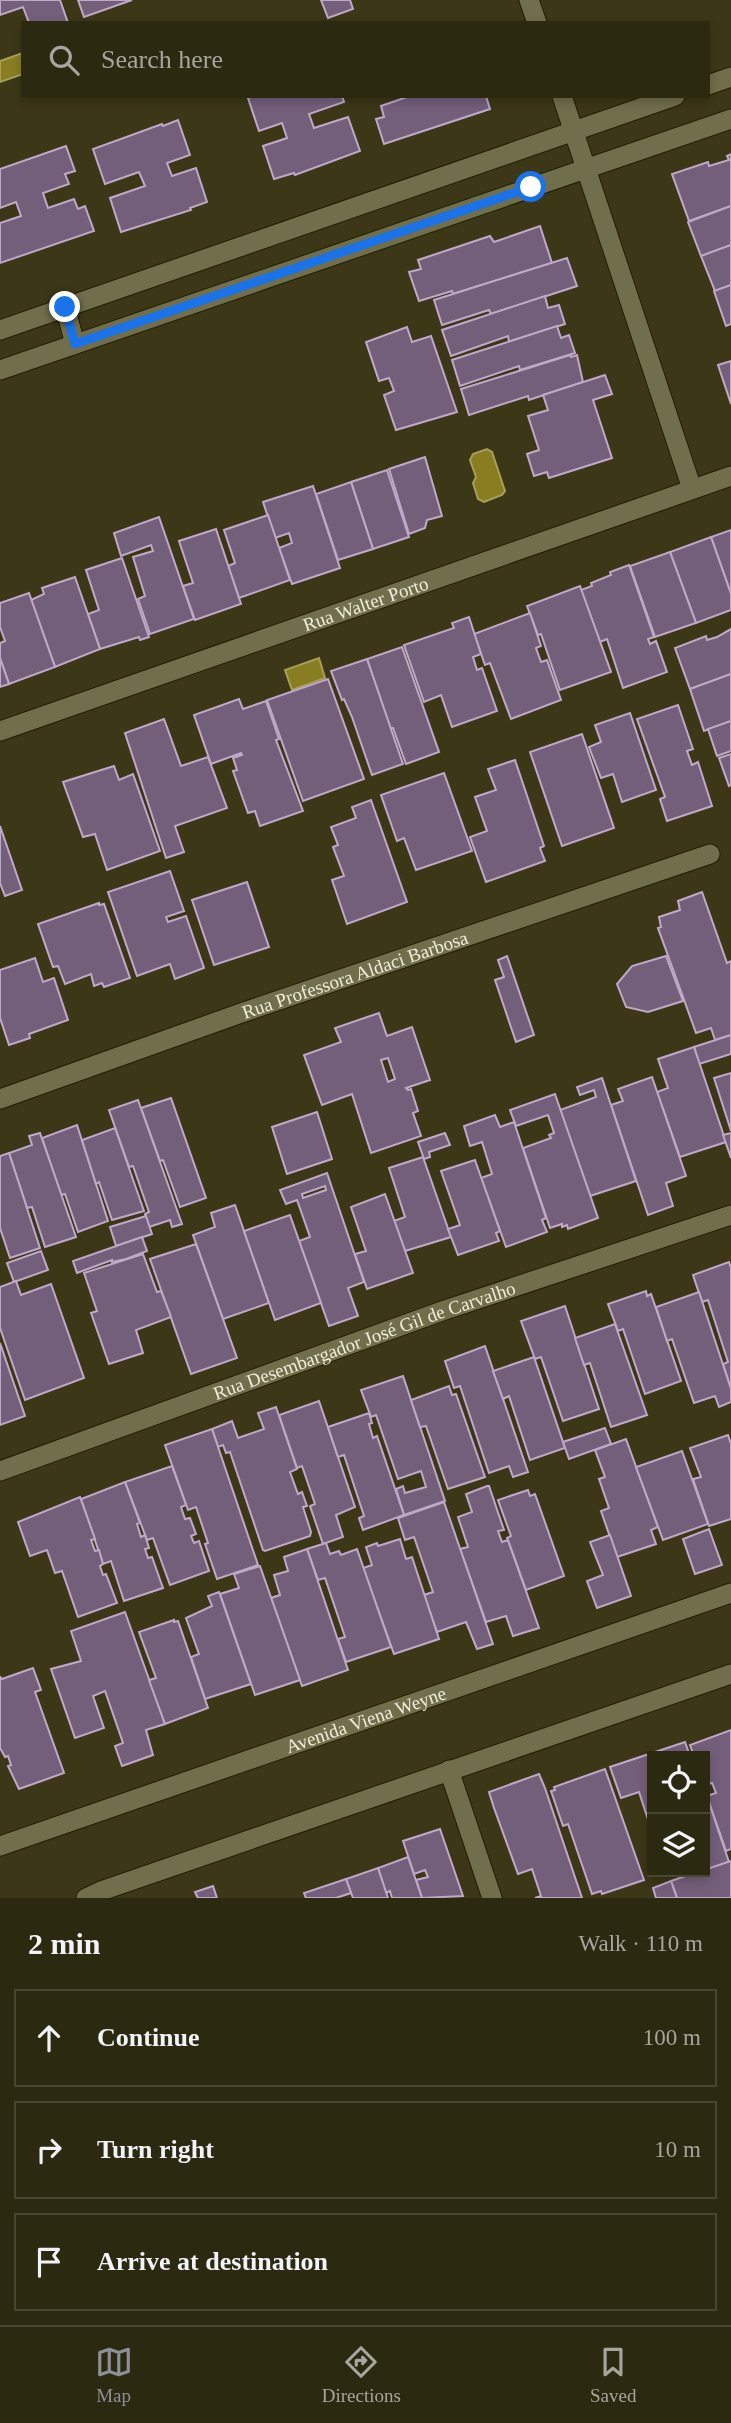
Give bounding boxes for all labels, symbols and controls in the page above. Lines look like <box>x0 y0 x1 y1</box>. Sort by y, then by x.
search box <box>21 21 710 98</box>
icon: search <box>45 41 83 79</box>
text: Search here <box>101 45 223 74</box>
route start <box>515 171 546 202</box>
route end <box>49 291 80 322</box>
street label: Rua Walter Porto <box>300 572 431 636</box>
street label: Rua Professora Aldaci Barbosa <box>239 927 471 1023</box>
street label: Rua Desembargador José Gil de Carvalho <box>211 1277 518 1404</box>
street label: Avenida Viena Weyne <box>283 1682 449 1757</box>
map controls <box>647 1751 710 1877</box>
button: locate <box>647 1751 710 1814</box>
button: layers <box>647 1814 710 1877</box>
text: 2 min <box>28 1927 101 1960</box>
text: Walk · 110 m <box>579 1931 703 1956</box>
icon: ahead <box>30 2019 68 2057</box>
text: Continue <box>97 2023 200 2052</box>
text: 100 m <box>643 2025 701 2050</box>
icon: right <box>30 2131 68 2169</box>
text: Turn right <box>97 2135 214 2164</box>
text: 10 m <box>654 2137 701 2162</box>
icon: arrive <box>30 2243 68 2281</box>
text: Arrive at destination <box>97 2247 328 2276</box>
tab: Map <box>95 2343 133 2407</box>
tab: Directions <box>322 2343 401 2407</box>
tab: Saved <box>590 2343 636 2407</box>

